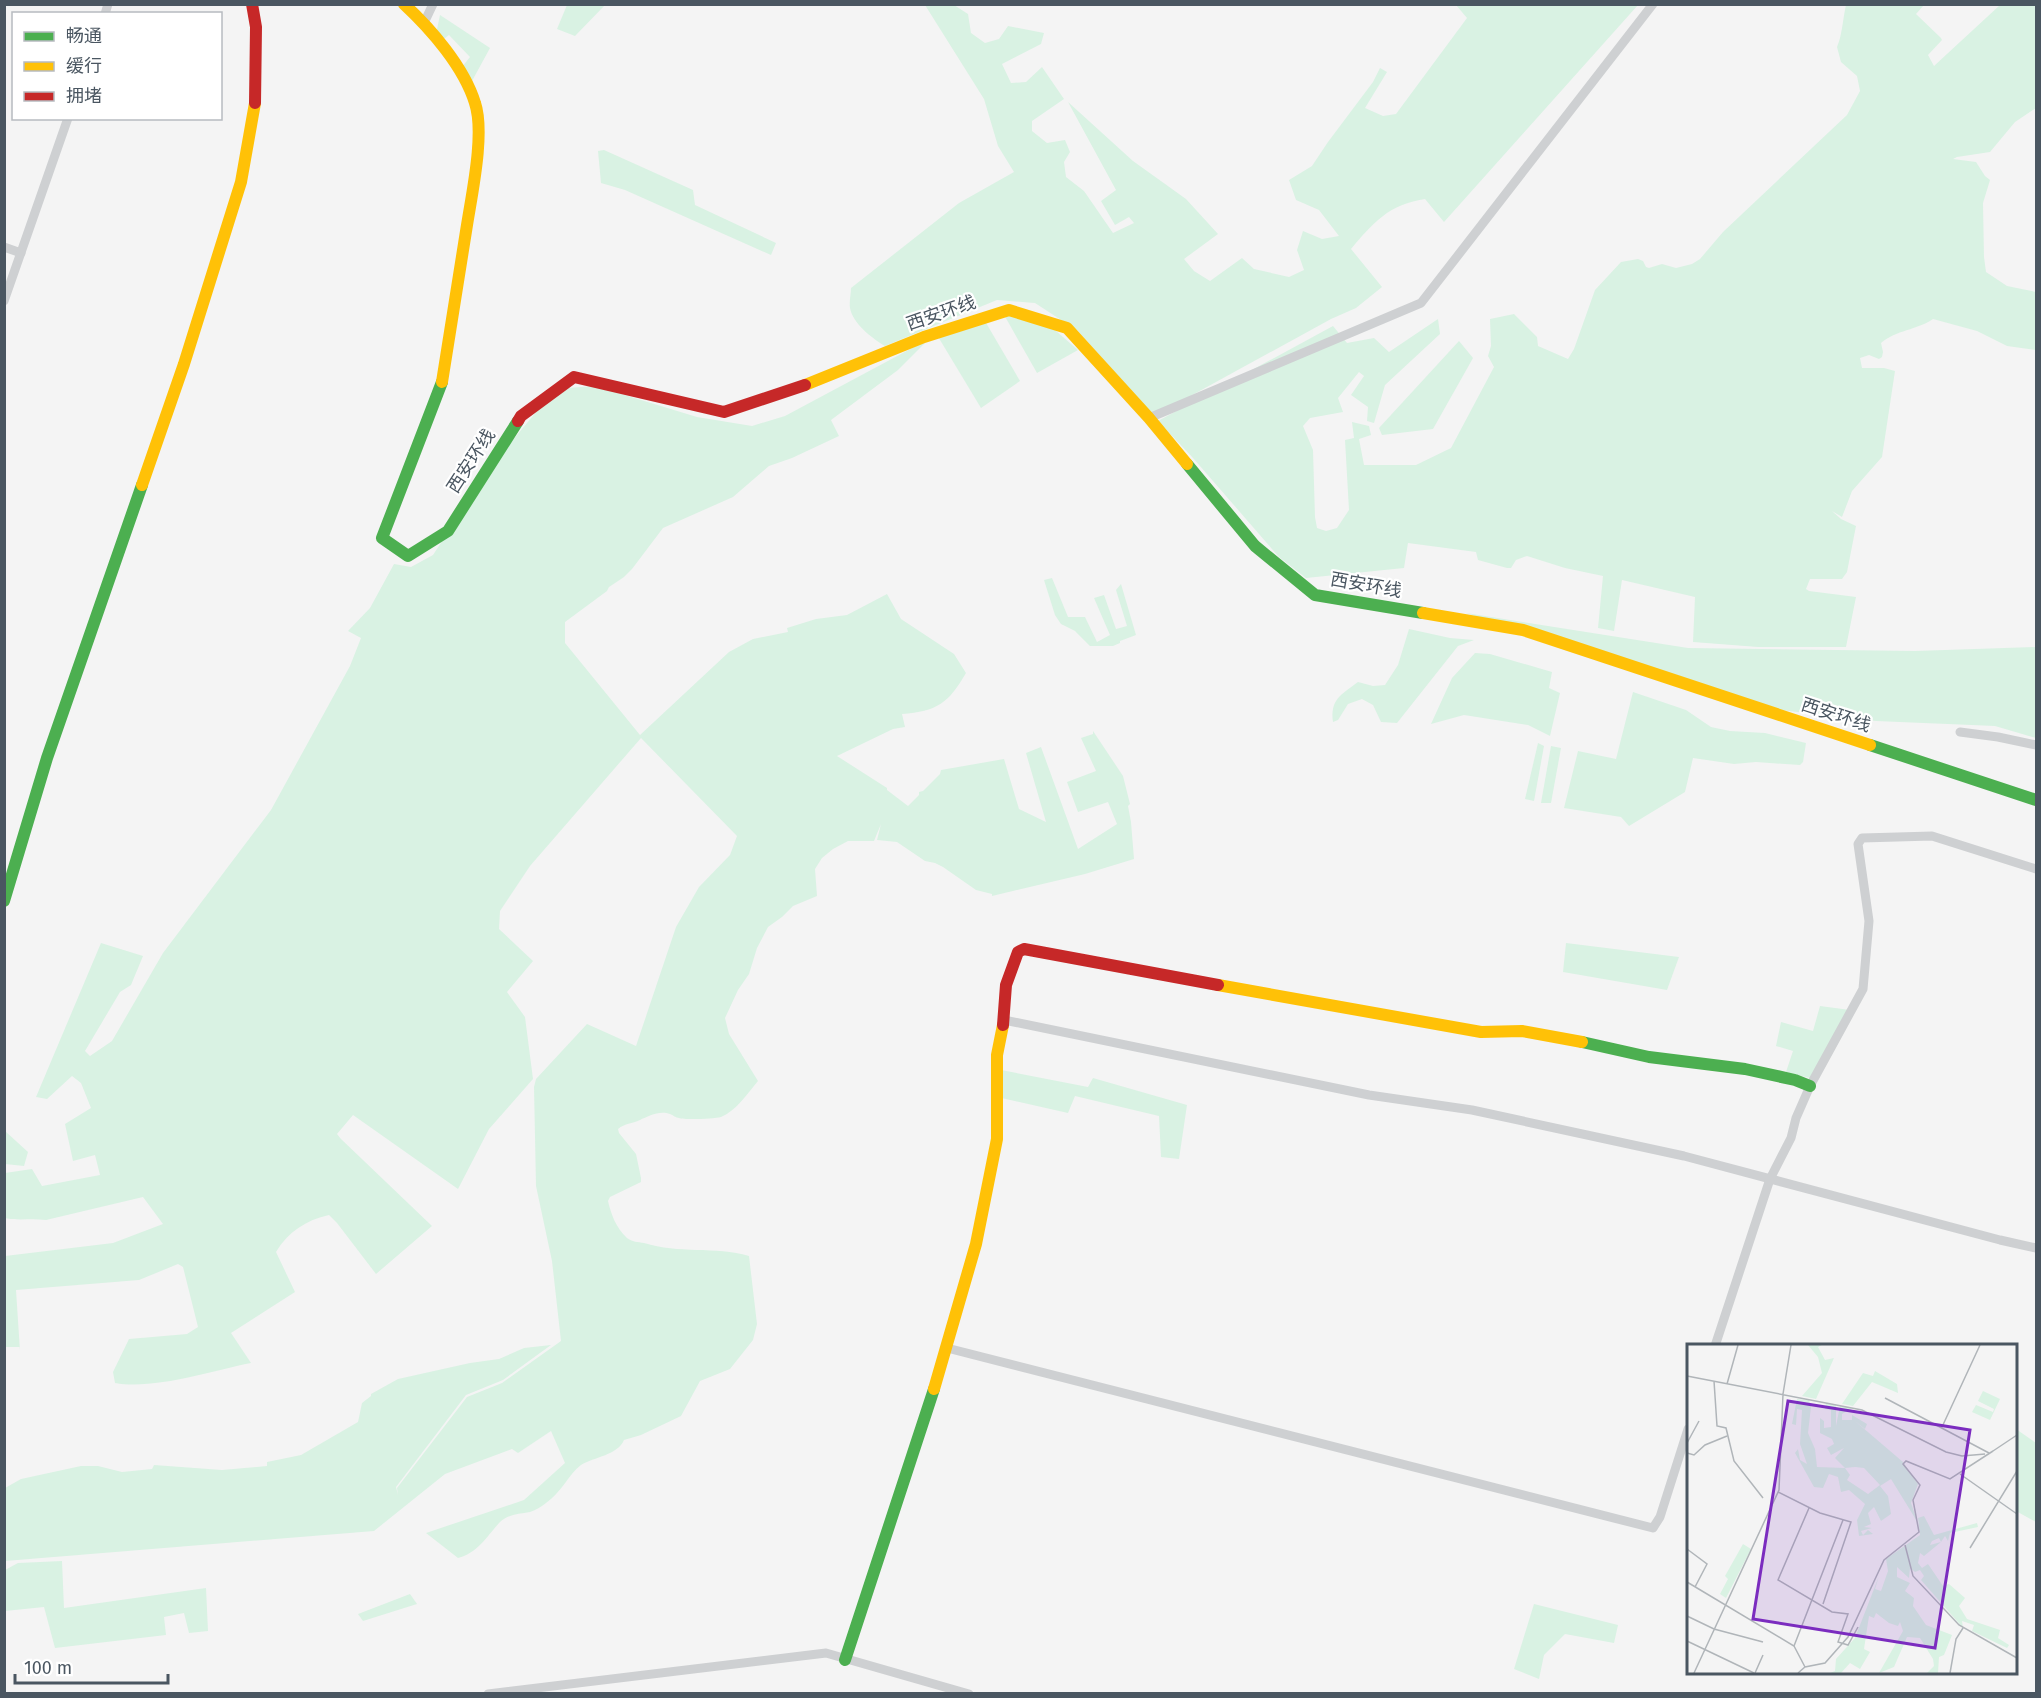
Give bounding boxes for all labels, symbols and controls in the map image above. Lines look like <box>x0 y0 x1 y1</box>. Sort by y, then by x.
legend <box>12 12 222 120</box>
text: 畅通 <box>66 25 102 47</box>
text: 缓行 <box>66 55 102 77</box>
text: 拥堵 <box>66 85 102 107</box>
street label: 西安环线 <box>903 291 979 335</box>
street label: 西安环线 <box>442 425 500 497</box>
street label: 西安环线 <box>1329 568 1403 602</box>
street label: 西安环线 <box>1798 693 1874 737</box>
inset map <box>1687 1344 2017 1674</box>
scale bar <box>15 1647 168 1685</box>
text: 100 m <box>24 1657 72 1679</box>

